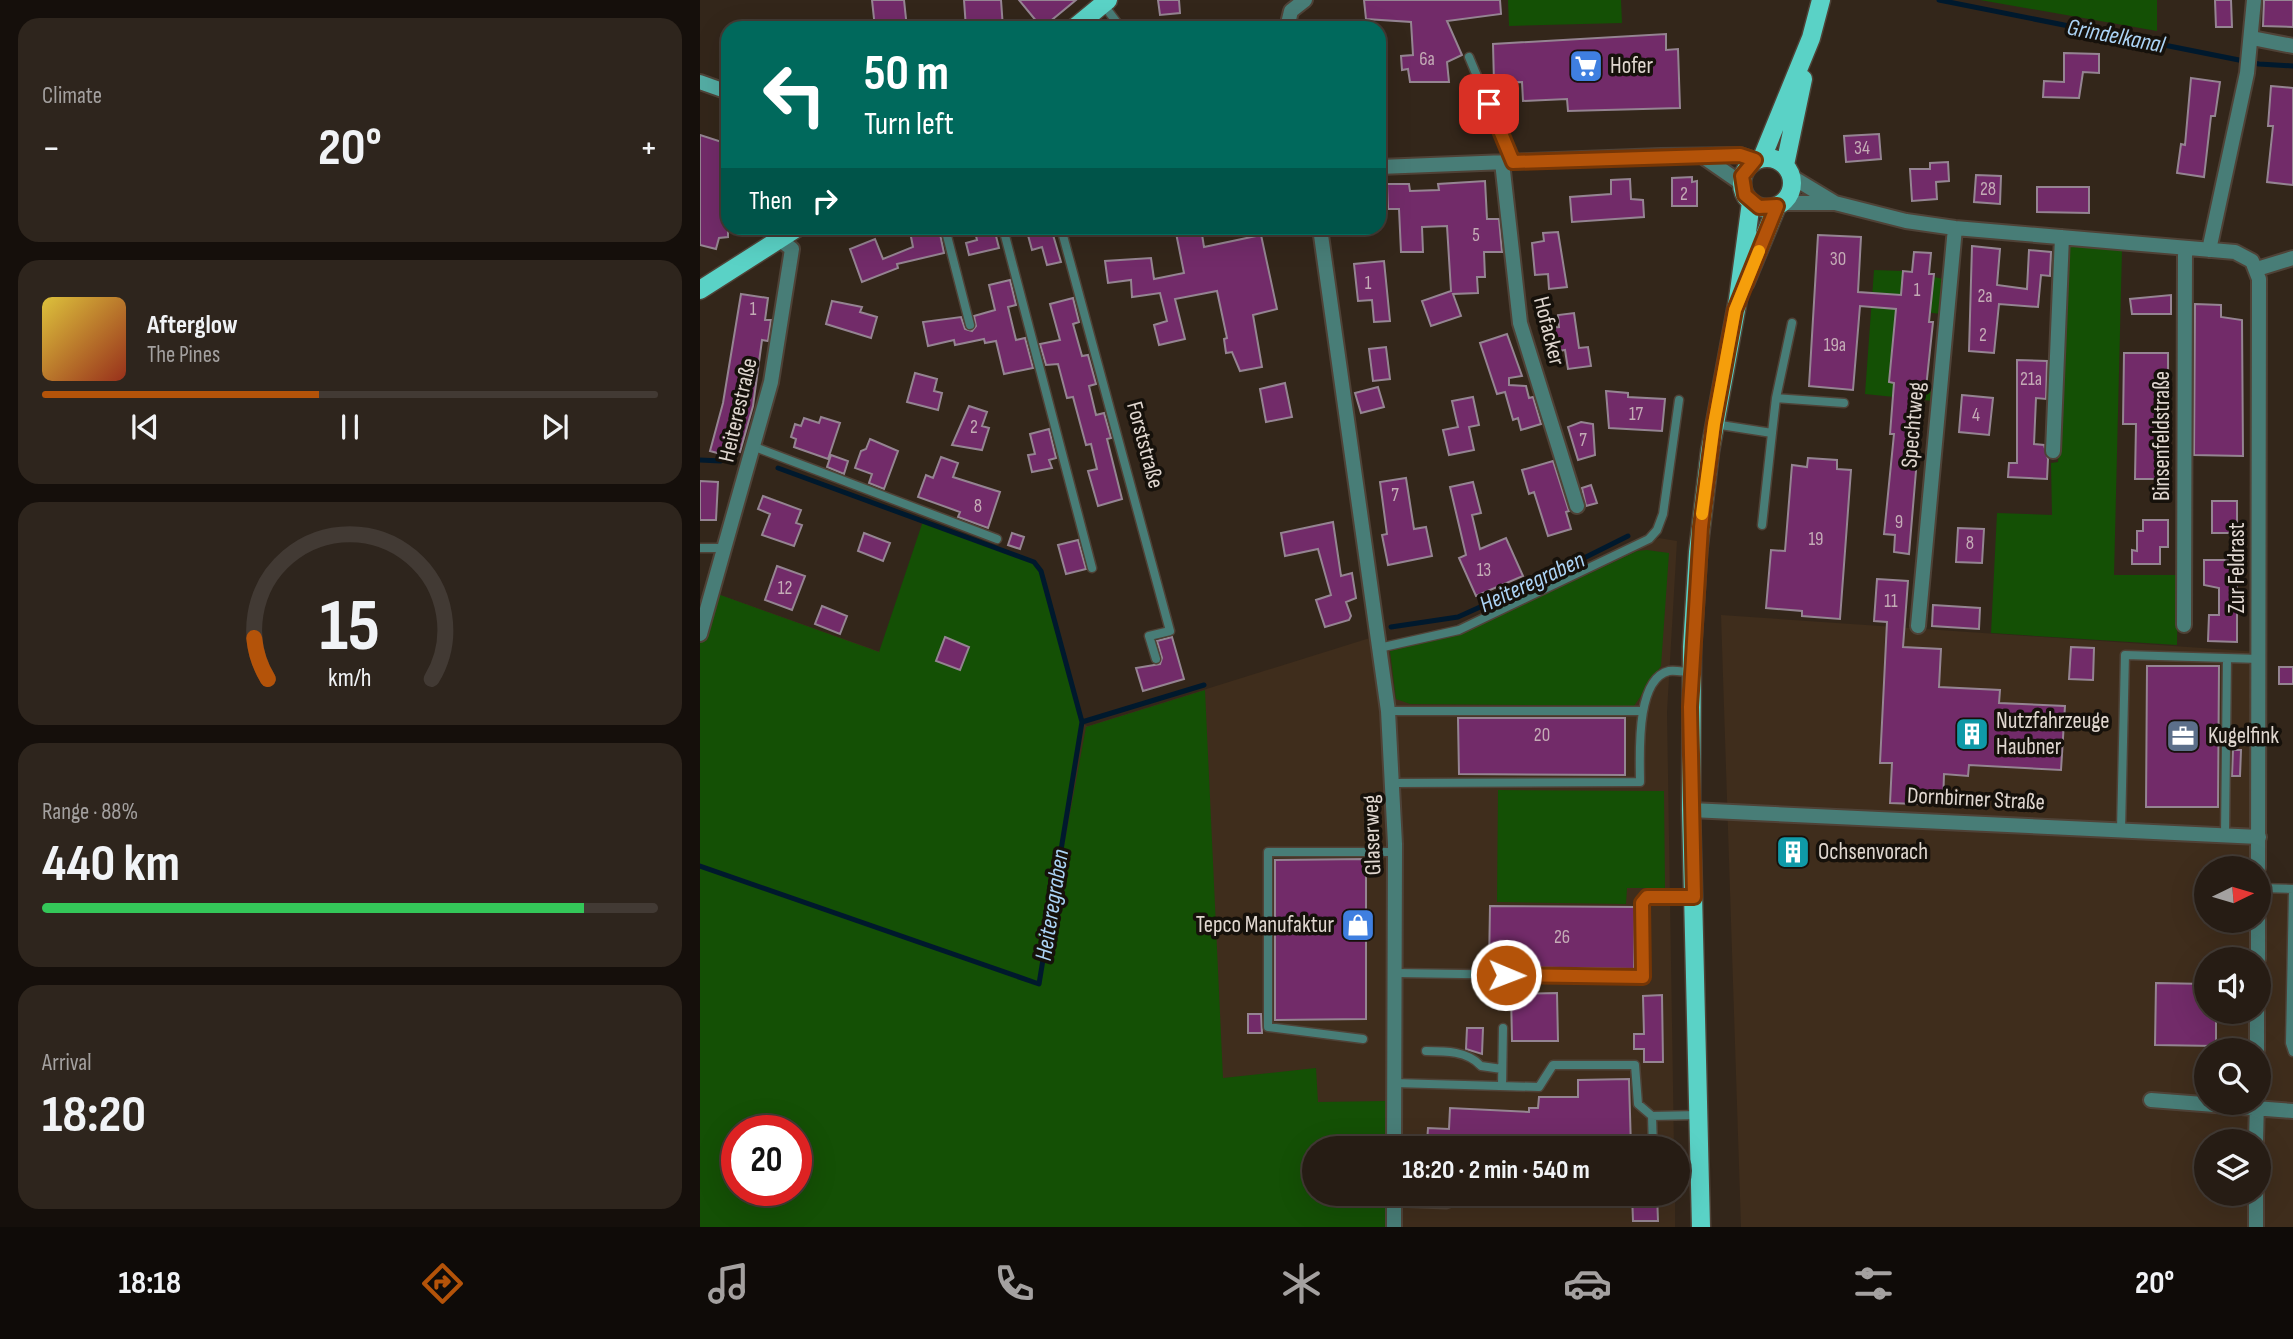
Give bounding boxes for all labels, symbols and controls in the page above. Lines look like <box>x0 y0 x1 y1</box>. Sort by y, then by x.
water label: Grindelkanal <box>2065 12 2168 60</box>
text: 50 m <box>864 45 949 104</box>
supermarket icon: Hofer <box>1567 47 1605 85</box>
house number: 6a <box>1419 48 1435 71</box>
icon: left <box>749 49 840 140</box>
place label: Hofer <box>1610 52 1654 80</box>
pin <box>1459 74 1519 134</box>
text: Climate <box>42 82 102 110</box>
icon: arrive <box>1470 85 1508 123</box>
text: Turn left <box>864 105 954 144</box>
text: 20° <box>318 117 382 180</box>
text: − <box>42 126 61 171</box>
text: + <box>639 126 658 171</box>
house number: 34 <box>1854 137 1870 160</box>
house number: 28 <box>1980 178 1996 201</box>
icon: right <box>806 182 844 220</box>
house number: 2 <box>1680 183 1688 206</box>
text: Then <box>749 186 792 217</box>
house number: 5 <box>1472 224 1480 247</box>
house number: 30 <box>1830 248 1846 271</box>
house number: 1 <box>1365 272 1372 295</box>
house number: 1 <box>1914 279 1921 302</box>
house number: 2a <box>1977 285 1993 308</box>
street label: Hofacker <box>1527 294 1571 369</box>
house number: 1 <box>750 298 757 321</box>
text: Afterglow <box>147 310 238 341</box>
house number: 2 <box>1979 324 1987 347</box>
house number: 19a <box>1824 334 1846 357</box>
text: The Pines <box>147 341 220 369</box>
street label: Heiterestraße <box>712 355 764 465</box>
house number: 21a <box>2020 368 2042 391</box>
street label: Binsenfeldstraße <box>2148 371 2176 501</box>
street label: Spechtweg <box>1895 381 1931 469</box>
street label: Forststraße <box>1120 399 1170 491</box>
house number: 17 <box>1629 403 1644 426</box>
house number: 4 <box>1972 404 1980 427</box>
icon: previous <box>126 408 164 446</box>
icon: pause <box>331 408 369 446</box>
icon: next <box>536 408 574 446</box>
house number: 2 <box>970 416 978 439</box>
house number: 7 <box>1579 429 1587 452</box>
house number: 7 <box>1391 484 1399 507</box>
house number: 8 <box>974 495 982 518</box>
house number: 9 <box>1895 511 1903 534</box>
street label: Zur Feldrast <box>2223 522 2251 614</box>
house number: 19 <box>1808 528 1824 551</box>
house number: 8 <box>1966 532 1974 555</box>
water label: Heiteregraben <box>1475 545 1589 619</box>
house number: 13 <box>1477 559 1491 582</box>
house number: 12 <box>778 577 792 600</box>
text: 15 <box>320 584 380 672</box>
house number: 11 <box>1884 590 1898 613</box>
text: km/h <box>328 663 372 694</box>
place label: Nutzfahrzeuge Haubner <box>1996 707 2110 761</box>
building icon: Nutzfahrzeuge Haubner <box>1953 715 1991 753</box>
office icon: Kugelfink <box>2164 717 2202 755</box>
place label: Kugelfink <box>2208 722 2279 750</box>
house number: 20 <box>1534 724 1550 747</box>
street label: Dornbirner Straße <box>1906 781 2046 817</box>
street label: Glaserweg <box>1357 794 1387 876</box>
text: Range · 88% <box>42 798 138 826</box>
text: 440 km <box>42 833 180 896</box>
building icon: Ochsenvorach <box>1774 833 1812 871</box>
place label: Ochsenvorach <box>1818 838 1928 866</box>
water label: Heiteregraben <box>1029 847 1075 963</box>
north arrow <box>2194 856 2272 933</box>
map controls <box>2194 856 2271 1206</box>
shop icon: Tepco Manufaktur <box>1339 906 1377 944</box>
place label: Tepco Manufaktur <box>1196 911 1334 939</box>
house number: 26 <box>1554 926 1570 949</box>
position arrow <box>1469 938 1543 1012</box>
button: sound <box>2194 947 2271 1024</box>
button: search <box>2194 1038 2271 1115</box>
text: Arrival <box>42 1049 91 1077</box>
text: 18:20 <box>42 1084 146 1147</box>
speed limit sign: 20 <box>721 1115 812 1206</box>
button: layers <box>2194 1129 2271 1206</box>
text: 18:20 · 2 min · 540 m <box>1402 1155 1590 1186</box>
icon: directions <box>418 1259 467 1308</box>
icon: music <box>704 1259 753 1308</box>
icon: phone <box>990 1259 1039 1308</box>
icon: climate <box>1277 1259 1326 1308</box>
icon: car <box>1563 1259 1612 1308</box>
icon: filters <box>1849 1259 1898 1308</box>
text: 18:18 <box>119 1264 181 1303</box>
text: 20° <box>2135 1264 2174 1303</box>

